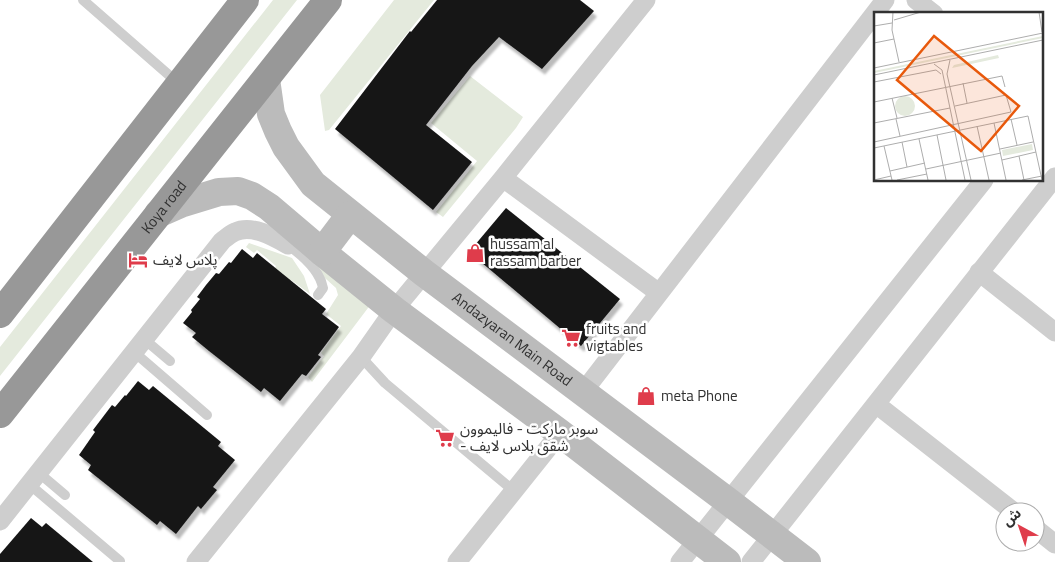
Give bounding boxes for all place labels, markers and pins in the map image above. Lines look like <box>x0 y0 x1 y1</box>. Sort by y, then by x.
place label: hussam al rassam barber <box>490 232 581 272</box>
shop icon: hussam al rassam barber <box>464 242 486 264</box>
place label: پلاس لایف <box>153 248 218 271</box>
hotel icon: پلاس لایف <box>127 249 149 271</box>
place label: fruits and vigtables <box>586 317 646 357</box>
supermarket icon: fruits and vigtables <box>560 327 582 349</box>
place label: meta Phone <box>661 384 738 407</box>
shop icon: meta Phone <box>635 385 657 407</box>
place label: سوبر ماركت - فاليموون - شقق بلاس لايف <box>460 417 599 457</box>
supermarket icon: سوبر ماركت - فاليموون - شقق بلاس لايف <box>434 427 456 449</box>

